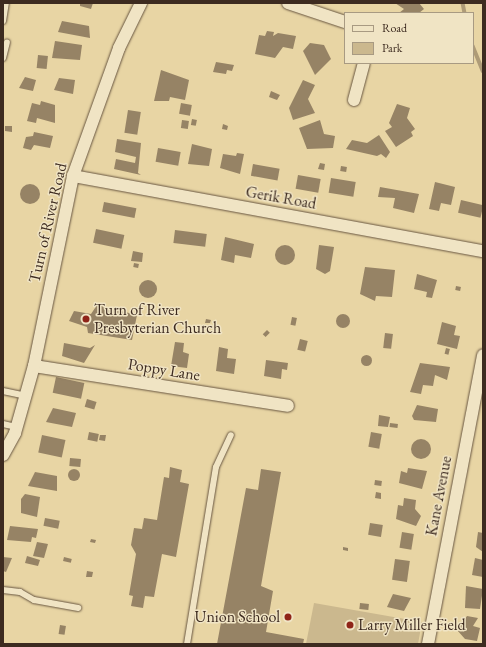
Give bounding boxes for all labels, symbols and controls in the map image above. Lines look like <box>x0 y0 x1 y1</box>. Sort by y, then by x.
legend <box>344 12 474 64</box>
text: Road <box>382 20 407 36</box>
text: Park <box>382 40 402 56</box>
street label: Turn of River Road <box>25 161 71 285</box>
street label: Gerik Road <box>244 182 318 214</box>
place label: Turn of River Presbyterian Church <box>94 300 221 338</box>
marker: Turn of River Presbyterian Church <box>81 314 91 324</box>
street label: Poppy Lane <box>127 355 201 385</box>
street label: Kane Avenue <box>422 454 456 538</box>
place label: Union School <box>195 607 280 627</box>
marker: Union School <box>283 612 293 622</box>
place label: Larry Miller Field <box>358 615 466 635</box>
marker: Larry Miller Field <box>345 620 355 630</box>

